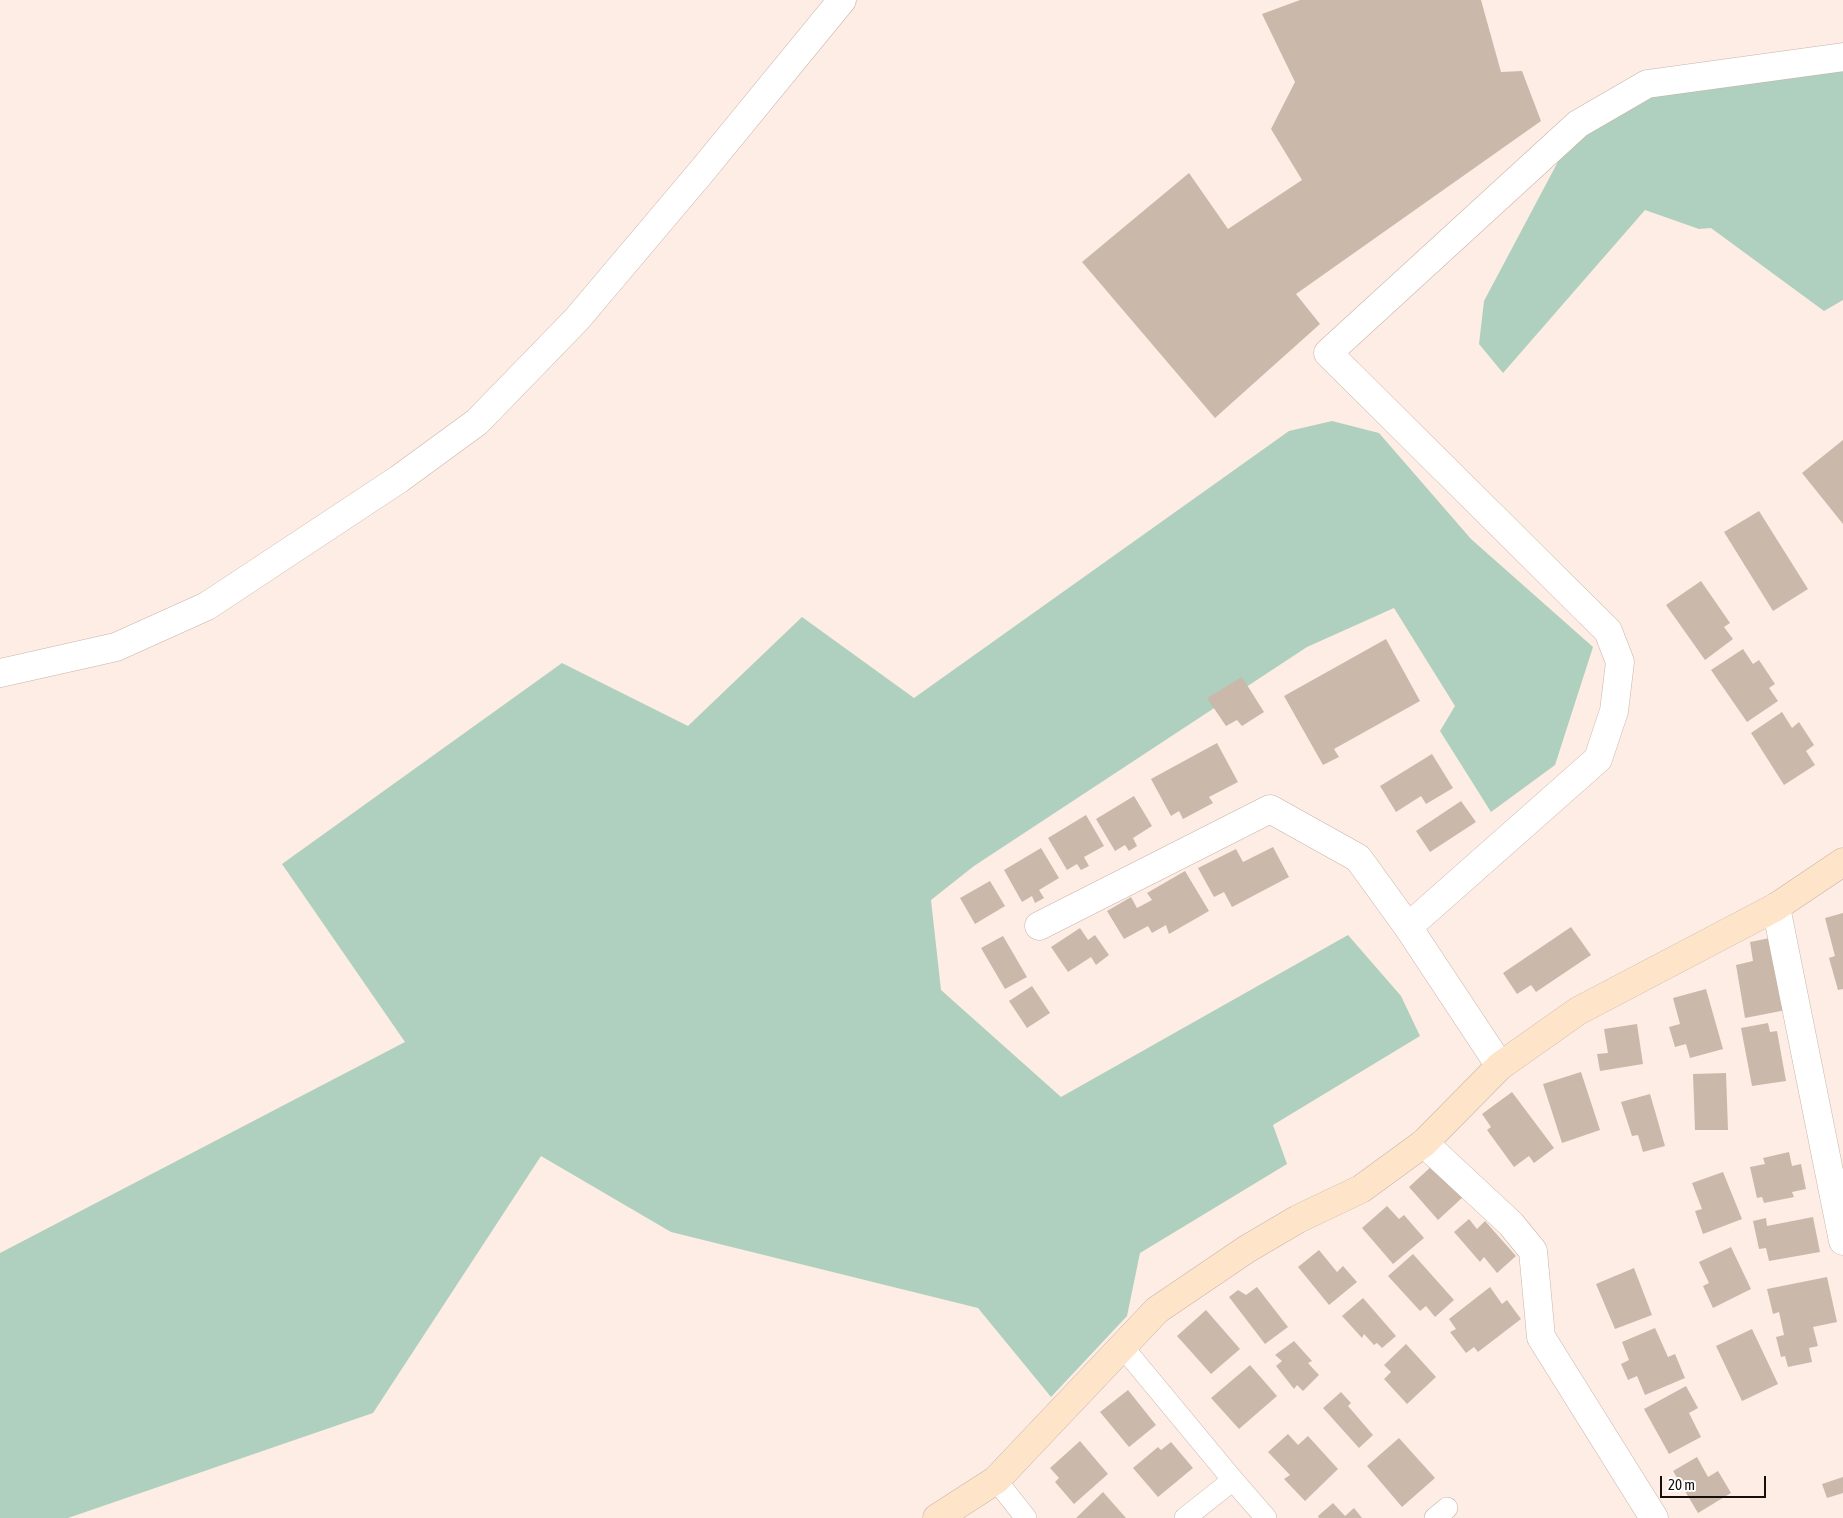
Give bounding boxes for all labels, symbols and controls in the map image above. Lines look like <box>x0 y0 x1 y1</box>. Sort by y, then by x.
scale bar <box>1663 1466 1769 1498</box>
text: 20 m <box>1668 1476 1695 1493</box>

